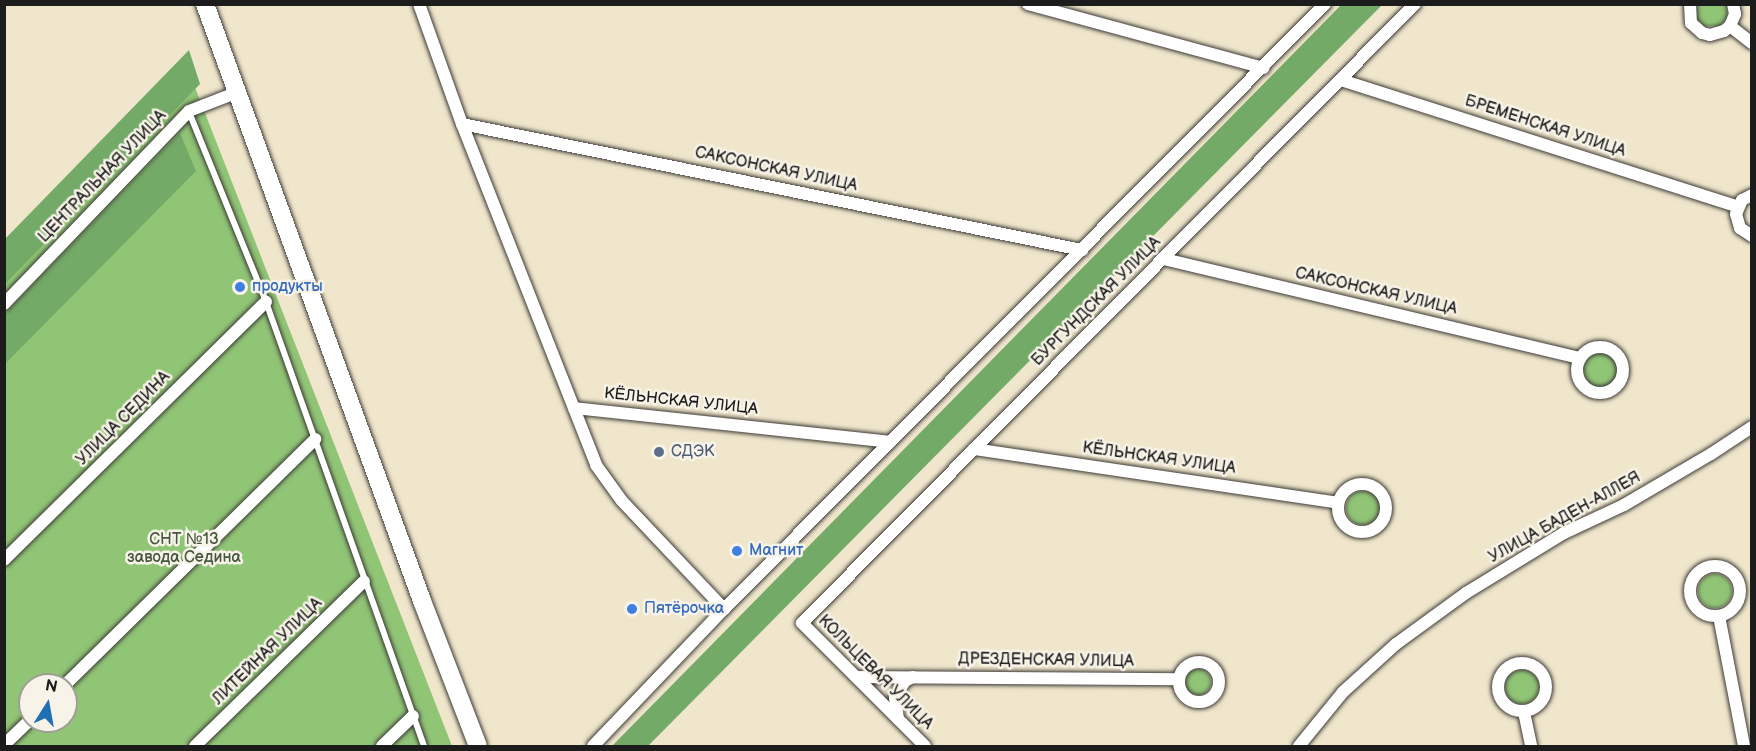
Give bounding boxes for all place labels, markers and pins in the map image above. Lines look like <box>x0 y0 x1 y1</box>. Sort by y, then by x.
place label: продукты <box>252 277 323 297</box>
marker: продукты <box>233 280 247 294</box>
place label: СДЭК <box>671 442 714 462</box>
marker: СДЭК <box>652 445 666 459</box>
place label: Магнит <box>749 541 804 561</box>
marker: Магнит <box>730 544 744 558</box>
place label: Пятёрочка <box>644 599 724 619</box>
marker: Пятёрочка <box>625 602 639 616</box>

